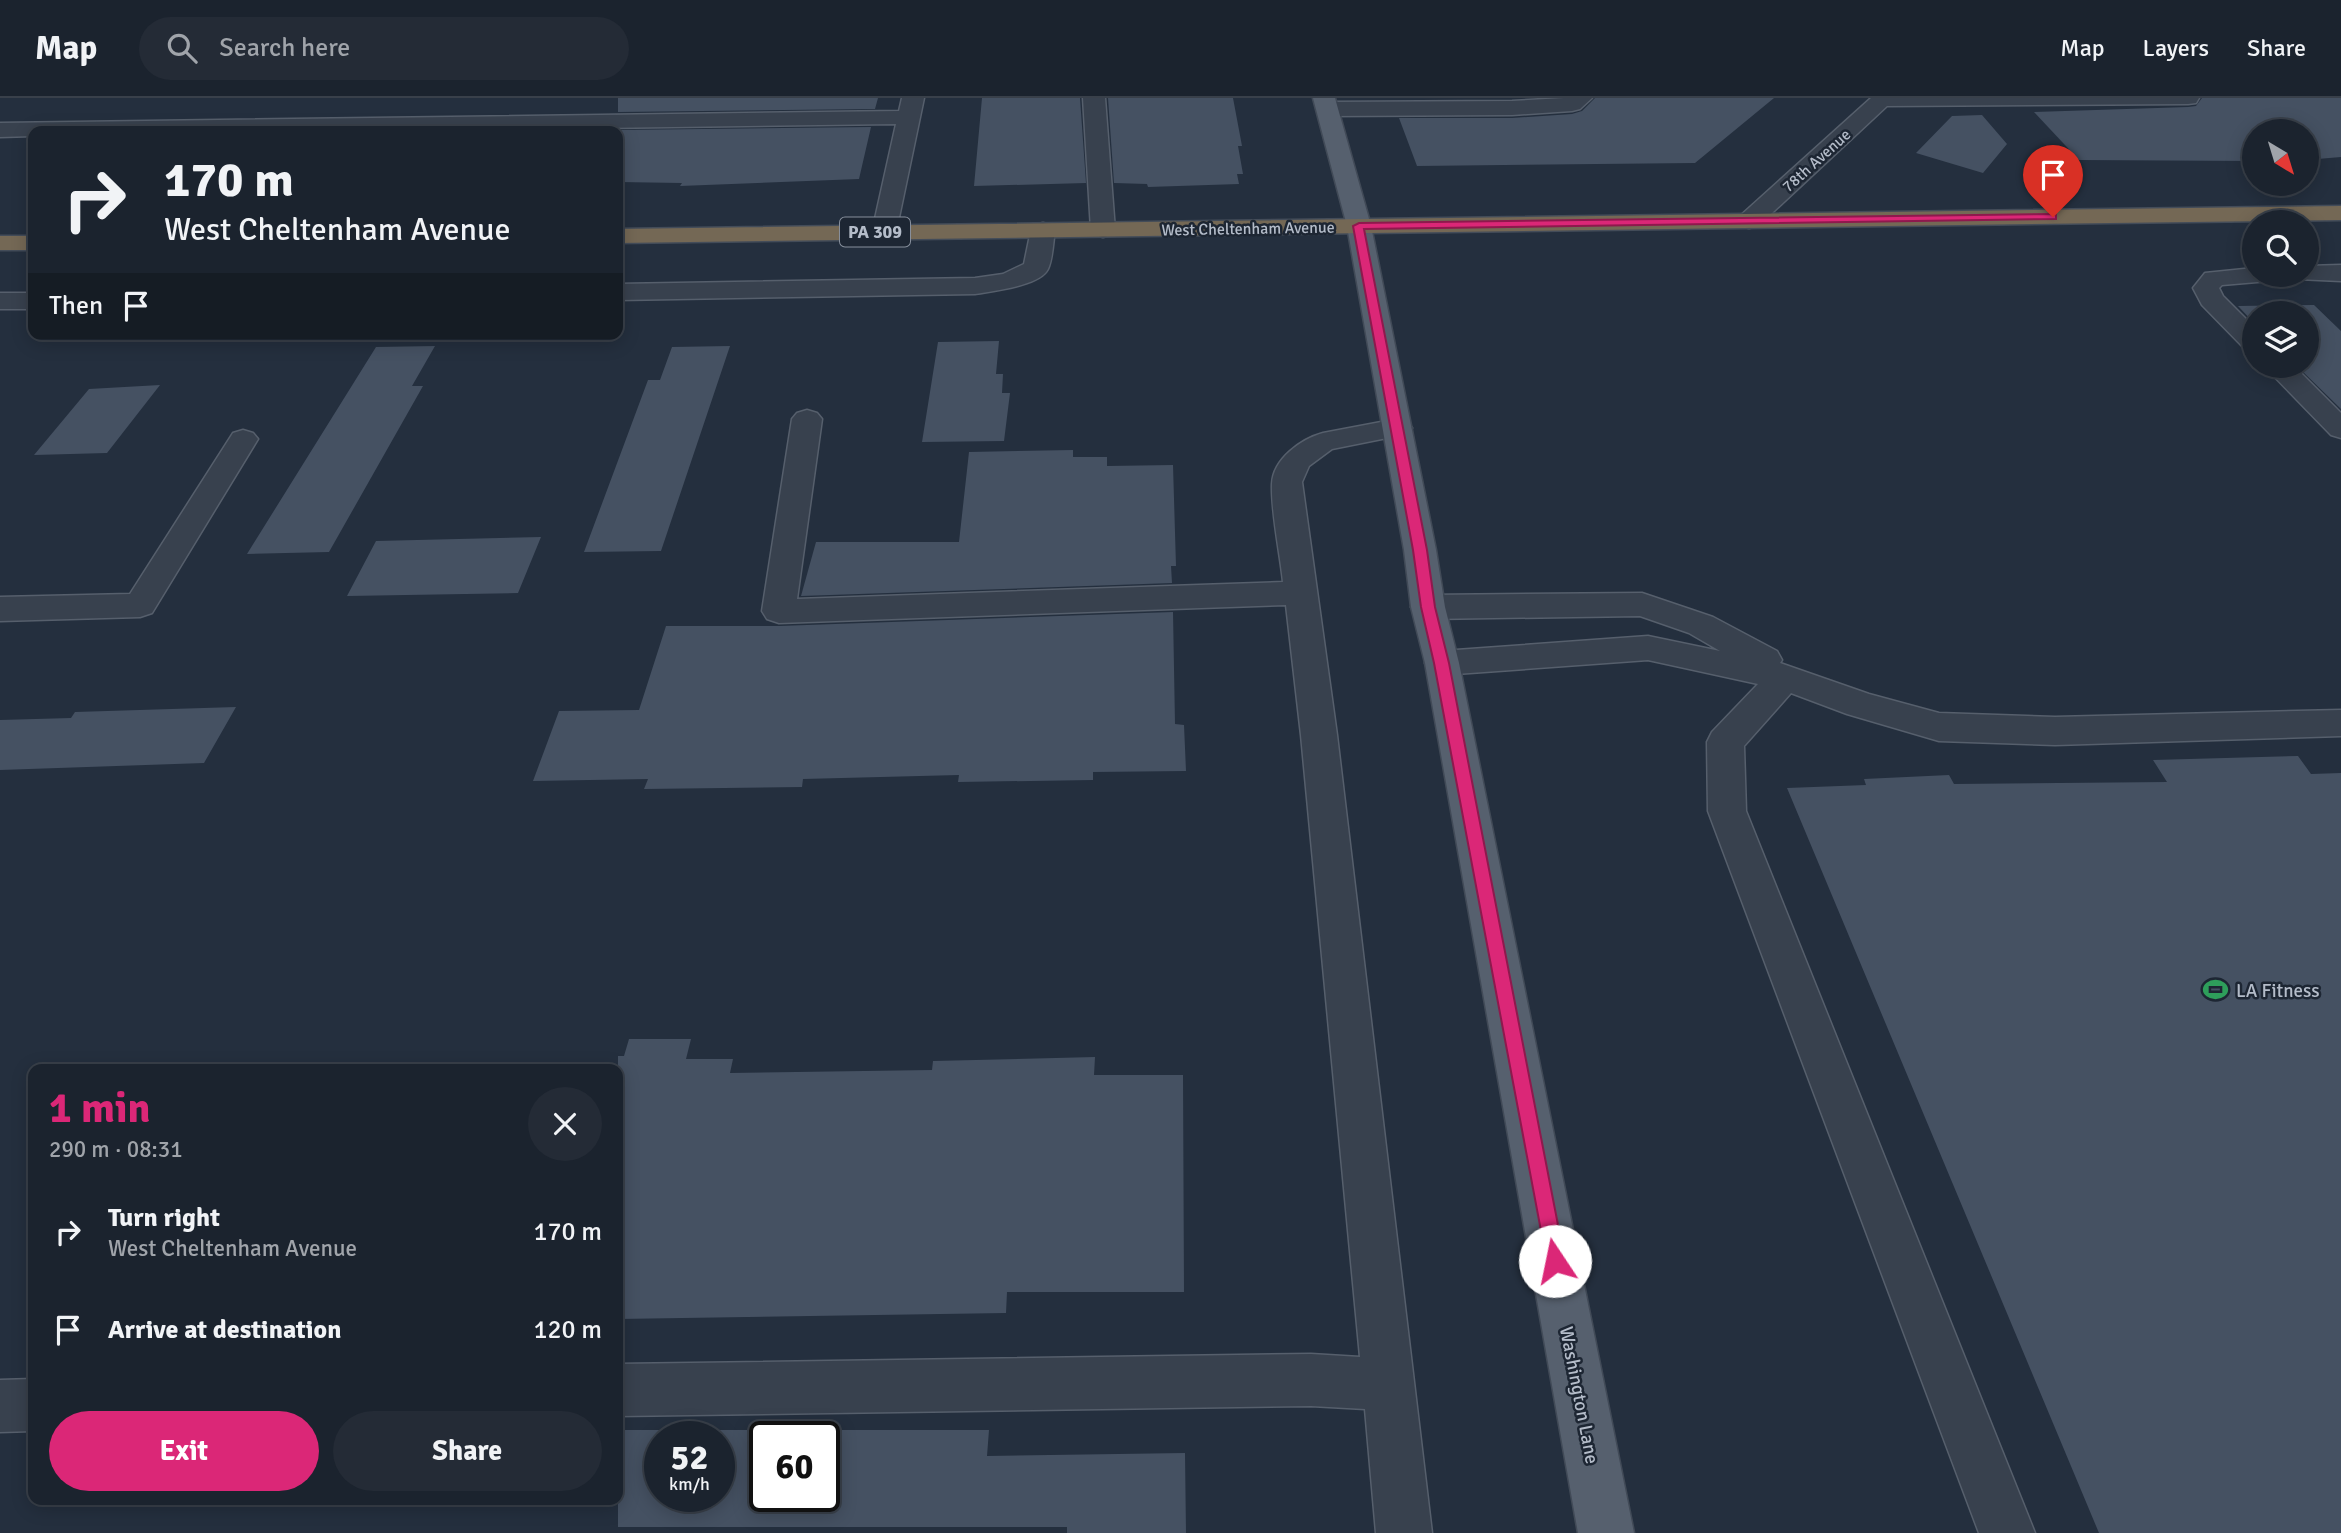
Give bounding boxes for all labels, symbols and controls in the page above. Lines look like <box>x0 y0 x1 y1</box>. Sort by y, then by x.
search box <box>139 17 629 80</box>
text: Map <box>35 28 97 69</box>
icon: search <box>163 29 201 67</box>
text: Search here <box>219 32 350 64</box>
text: Map <box>2060 33 2105 63</box>
text: Layers <box>2143 33 2209 63</box>
text: Share <box>2247 33 2306 63</box>
north arrow <box>2242 119 2319 196</box>
map controls <box>2242 119 2319 378</box>
street label: 78th Avenue <box>1778 125 1855 197</box>
pin <box>2023 145 2083 217</box>
text: 170 m <box>164 150 294 210</box>
icon: right <box>49 154 140 245</box>
icon: arrive <box>2034 156 2072 194</box>
text: West Cheltenham Avenue <box>164 210 511 249</box>
button: search <box>2242 210 2319 287</box>
road number: PA 309 <box>840 217 910 246</box>
street label: West Cheltenham Avenue <box>1161 217 1335 241</box>
icon: arrive <box>117 287 155 325</box>
text: Then <box>49 290 103 322</box>
button: layers <box>2242 301 2319 378</box>
sports icon: LA Fitness <box>2202 976 2230 1004</box>
place label: LA Fitness <box>2236 979 2320 1003</box>
text: 1 min <box>49 1083 150 1134</box>
button: close <box>528 1087 602 1161</box>
text: 290 m · 08:31 <box>49 1135 183 1164</box>
text: Turn right <box>108 1202 220 1234</box>
icon: right <box>49 1213 87 1251</box>
text: 170 m <box>533 1216 602 1248</box>
position arrow <box>1518 1224 1592 1298</box>
text: West Cheltenham Avenue <box>108 1234 357 1263</box>
icon: arrive <box>49 1311 87 1349</box>
text: Arrive at destination <box>108 1314 341 1346</box>
text: 120 m <box>533 1314 602 1346</box>
street label: Washington Lane <box>1554 1324 1604 1466</box>
button: Exit <box>49 1411 319 1491</box>
button: Share <box>333 1411 602 1491</box>
speed limit sign: 60 <box>749 1421 840 1512</box>
text: 52 <box>671 1436 708 1479</box>
text: km/h <box>669 1473 710 1495</box>

